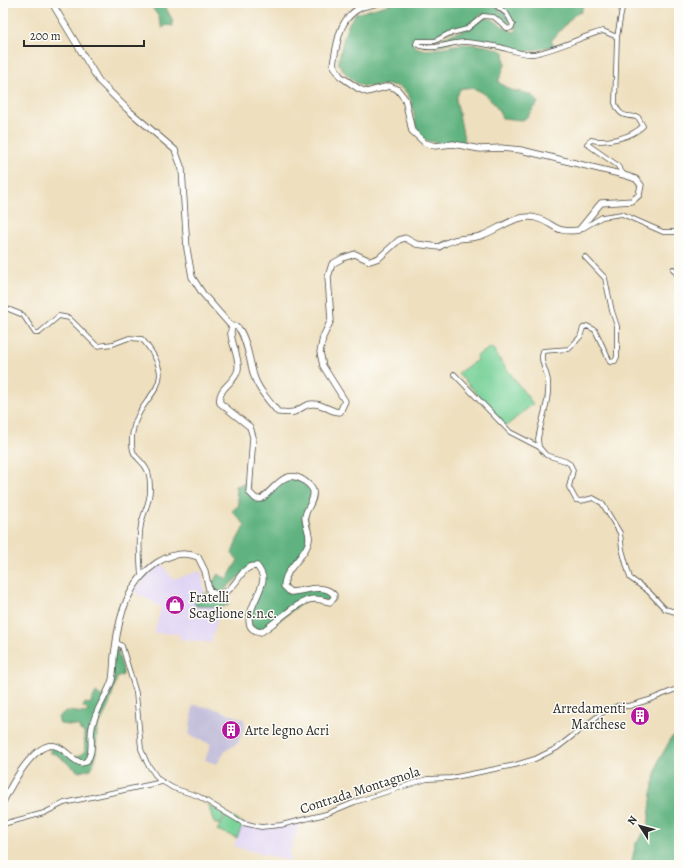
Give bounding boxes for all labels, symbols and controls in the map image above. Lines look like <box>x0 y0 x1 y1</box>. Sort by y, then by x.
scale bar <box>24 22 144 48</box>
text: 200 m <box>30 28 61 44</box>
place label: Fratelli Scaglione s.n.c. <box>189 588 277 623</box>
shop icon: Fratelli Scaglione s.n.c. <box>164 594 186 616</box>
place label: Arredamenti Marchese <box>552 699 626 734</box>
building icon: Arredamenti Marchese <box>629 705 651 727</box>
building icon: Arte legno Acri <box>220 719 242 741</box>
place label: Arte legno Acri <box>244 721 329 740</box>
street label: Contrada Montagnola <box>297 761 423 818</box>
north arrow <box>620 806 660 846</box>
text: N <box>624 813 641 828</box>

